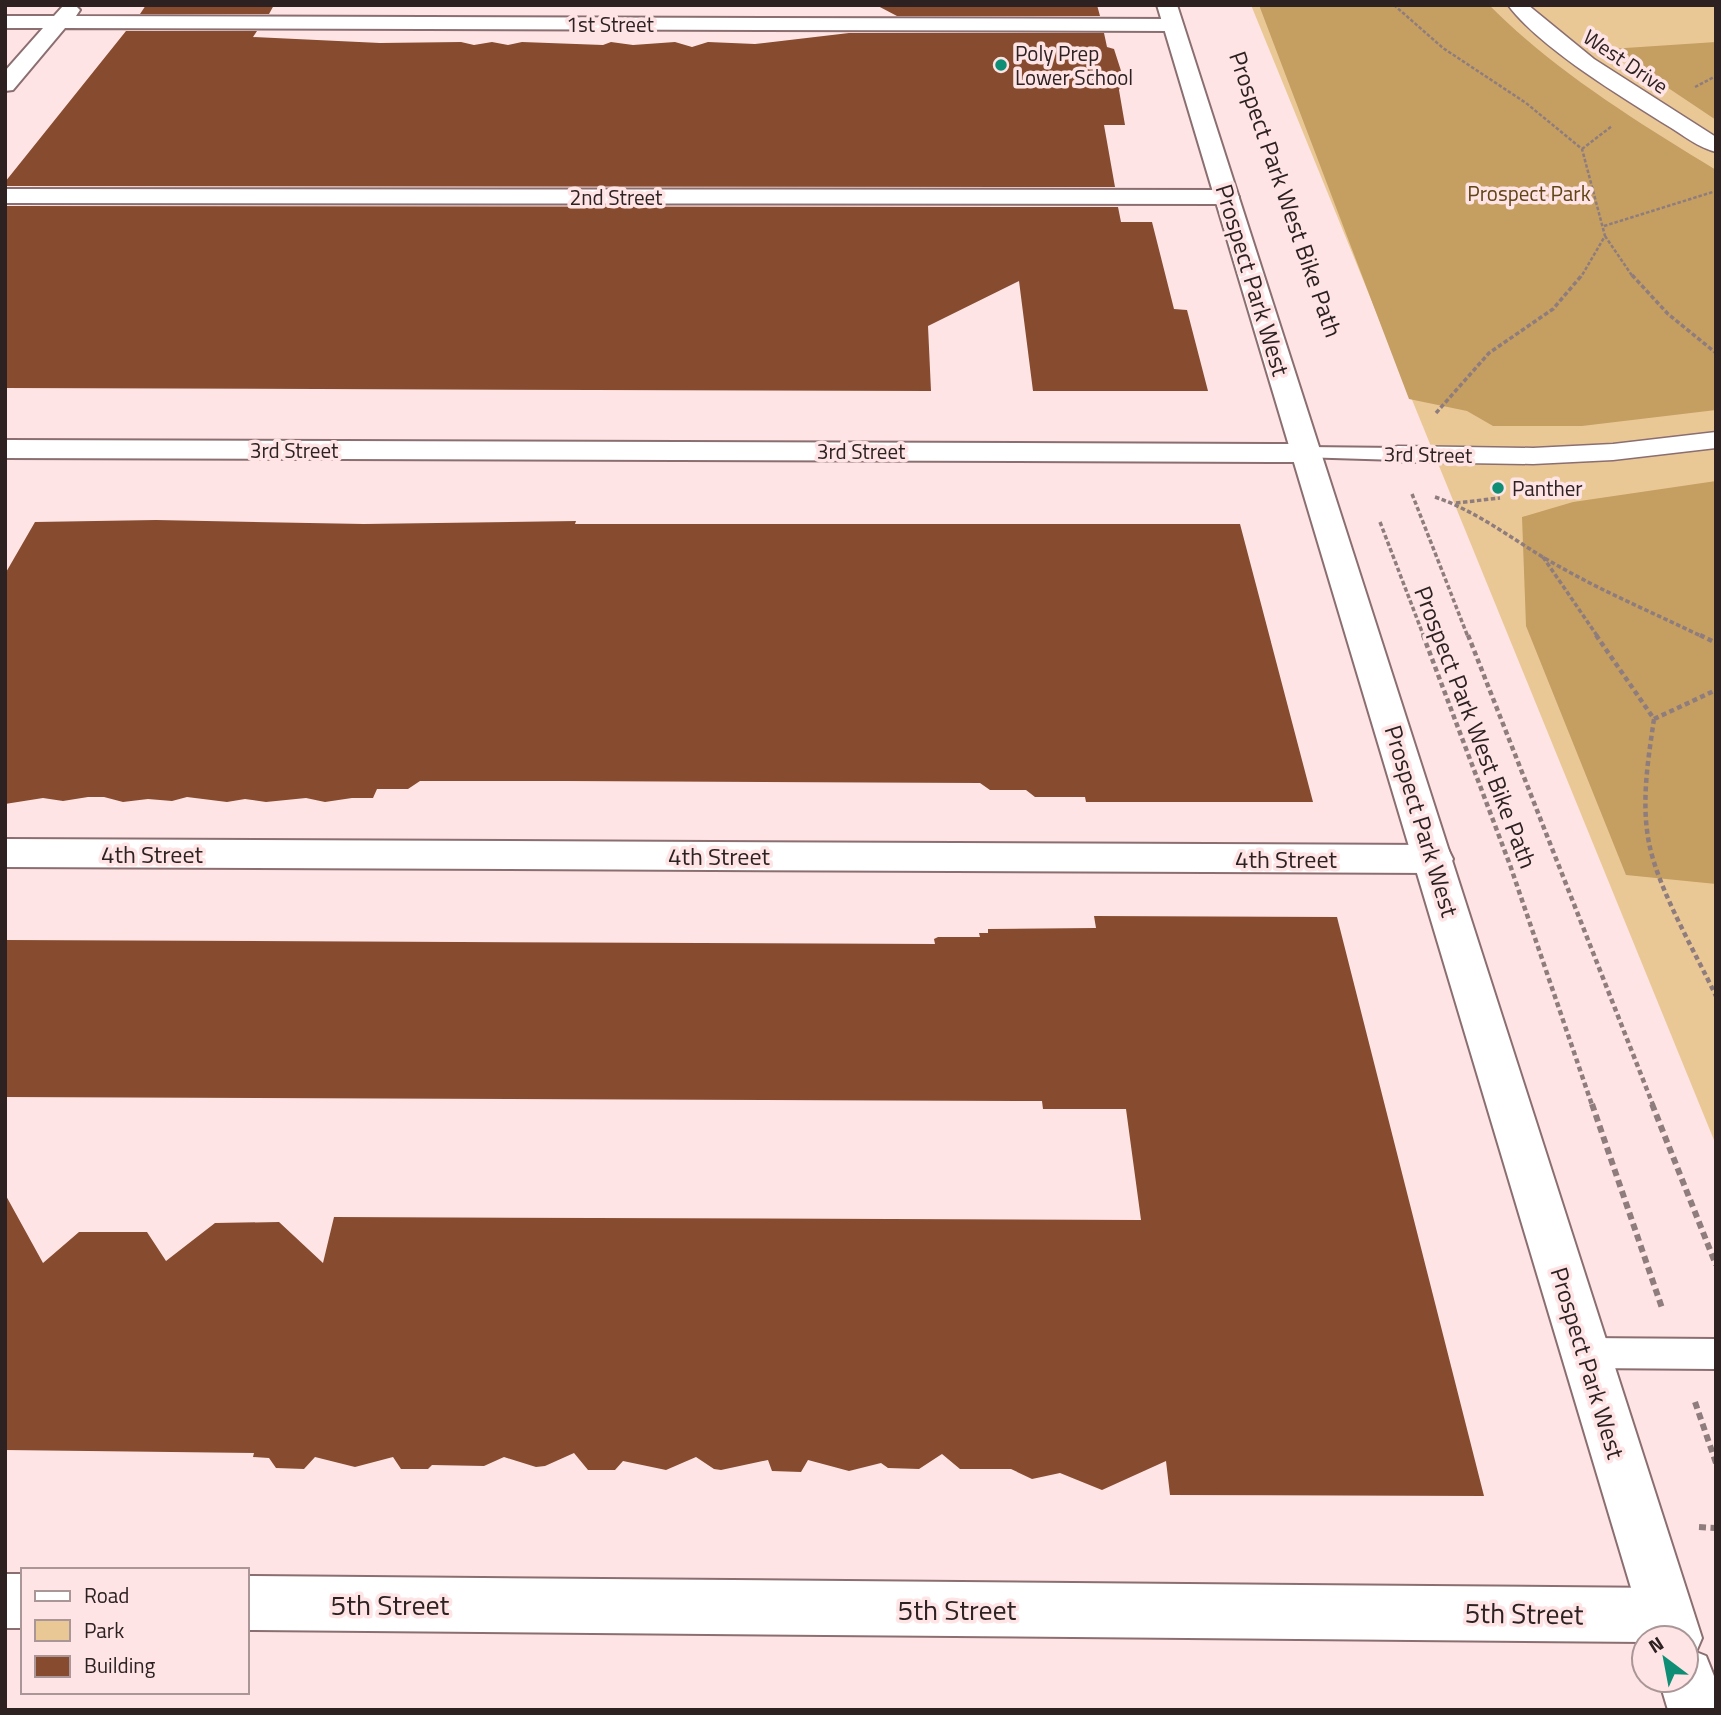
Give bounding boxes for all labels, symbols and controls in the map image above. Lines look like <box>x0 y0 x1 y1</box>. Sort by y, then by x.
street label: 1st Street <box>566 8 654 40</box>
street label: West Drive <box>1577 21 1675 101</box>
place label: Poly Prep Lower School <box>1015 37 1133 93</box>
street label: Prospect Park West Bike Path <box>1224 47 1348 341</box>
marker: Poly Prep Lower School <box>993 57 1009 73</box>
park label: Prospect Park <box>1467 177 1591 209</box>
street label: 2nd Street <box>570 181 663 213</box>
street label: Prospect Park West <box>1210 181 1296 379</box>
street label: 3rd Street <box>250 434 339 466</box>
street label: 3rd Street <box>817 435 906 467</box>
street label: 3rd Street <box>1383 437 1473 471</box>
place label: Panther <box>1512 472 1583 504</box>
marker: Panther <box>1490 480 1506 496</box>
street label: Prospect Park West Bike Path <box>1409 582 1543 872</box>
street label: Prospect Park West <box>1379 722 1465 920</box>
street label: 4th Street <box>101 836 204 872</box>
street label: 4th Street <box>668 838 771 874</box>
street label: 4th Street <box>1235 841 1338 877</box>
street label: Prospect Park West <box>1542 1263 1634 1464</box>
legend <box>21 1568 248 1694</box>
text: Road <box>84 1579 129 1611</box>
street label: 5th Street <box>331 1583 450 1626</box>
street label: 5th Street <box>898 1588 1017 1631</box>
street label: 5th Street <box>1464 1590 1584 1636</box>
text: Park <box>84 1614 124 1646</box>
north arrow <box>1630 1624 1700 1694</box>
text: N <box>1642 1628 1669 1660</box>
text: Building <box>84 1649 156 1681</box>

